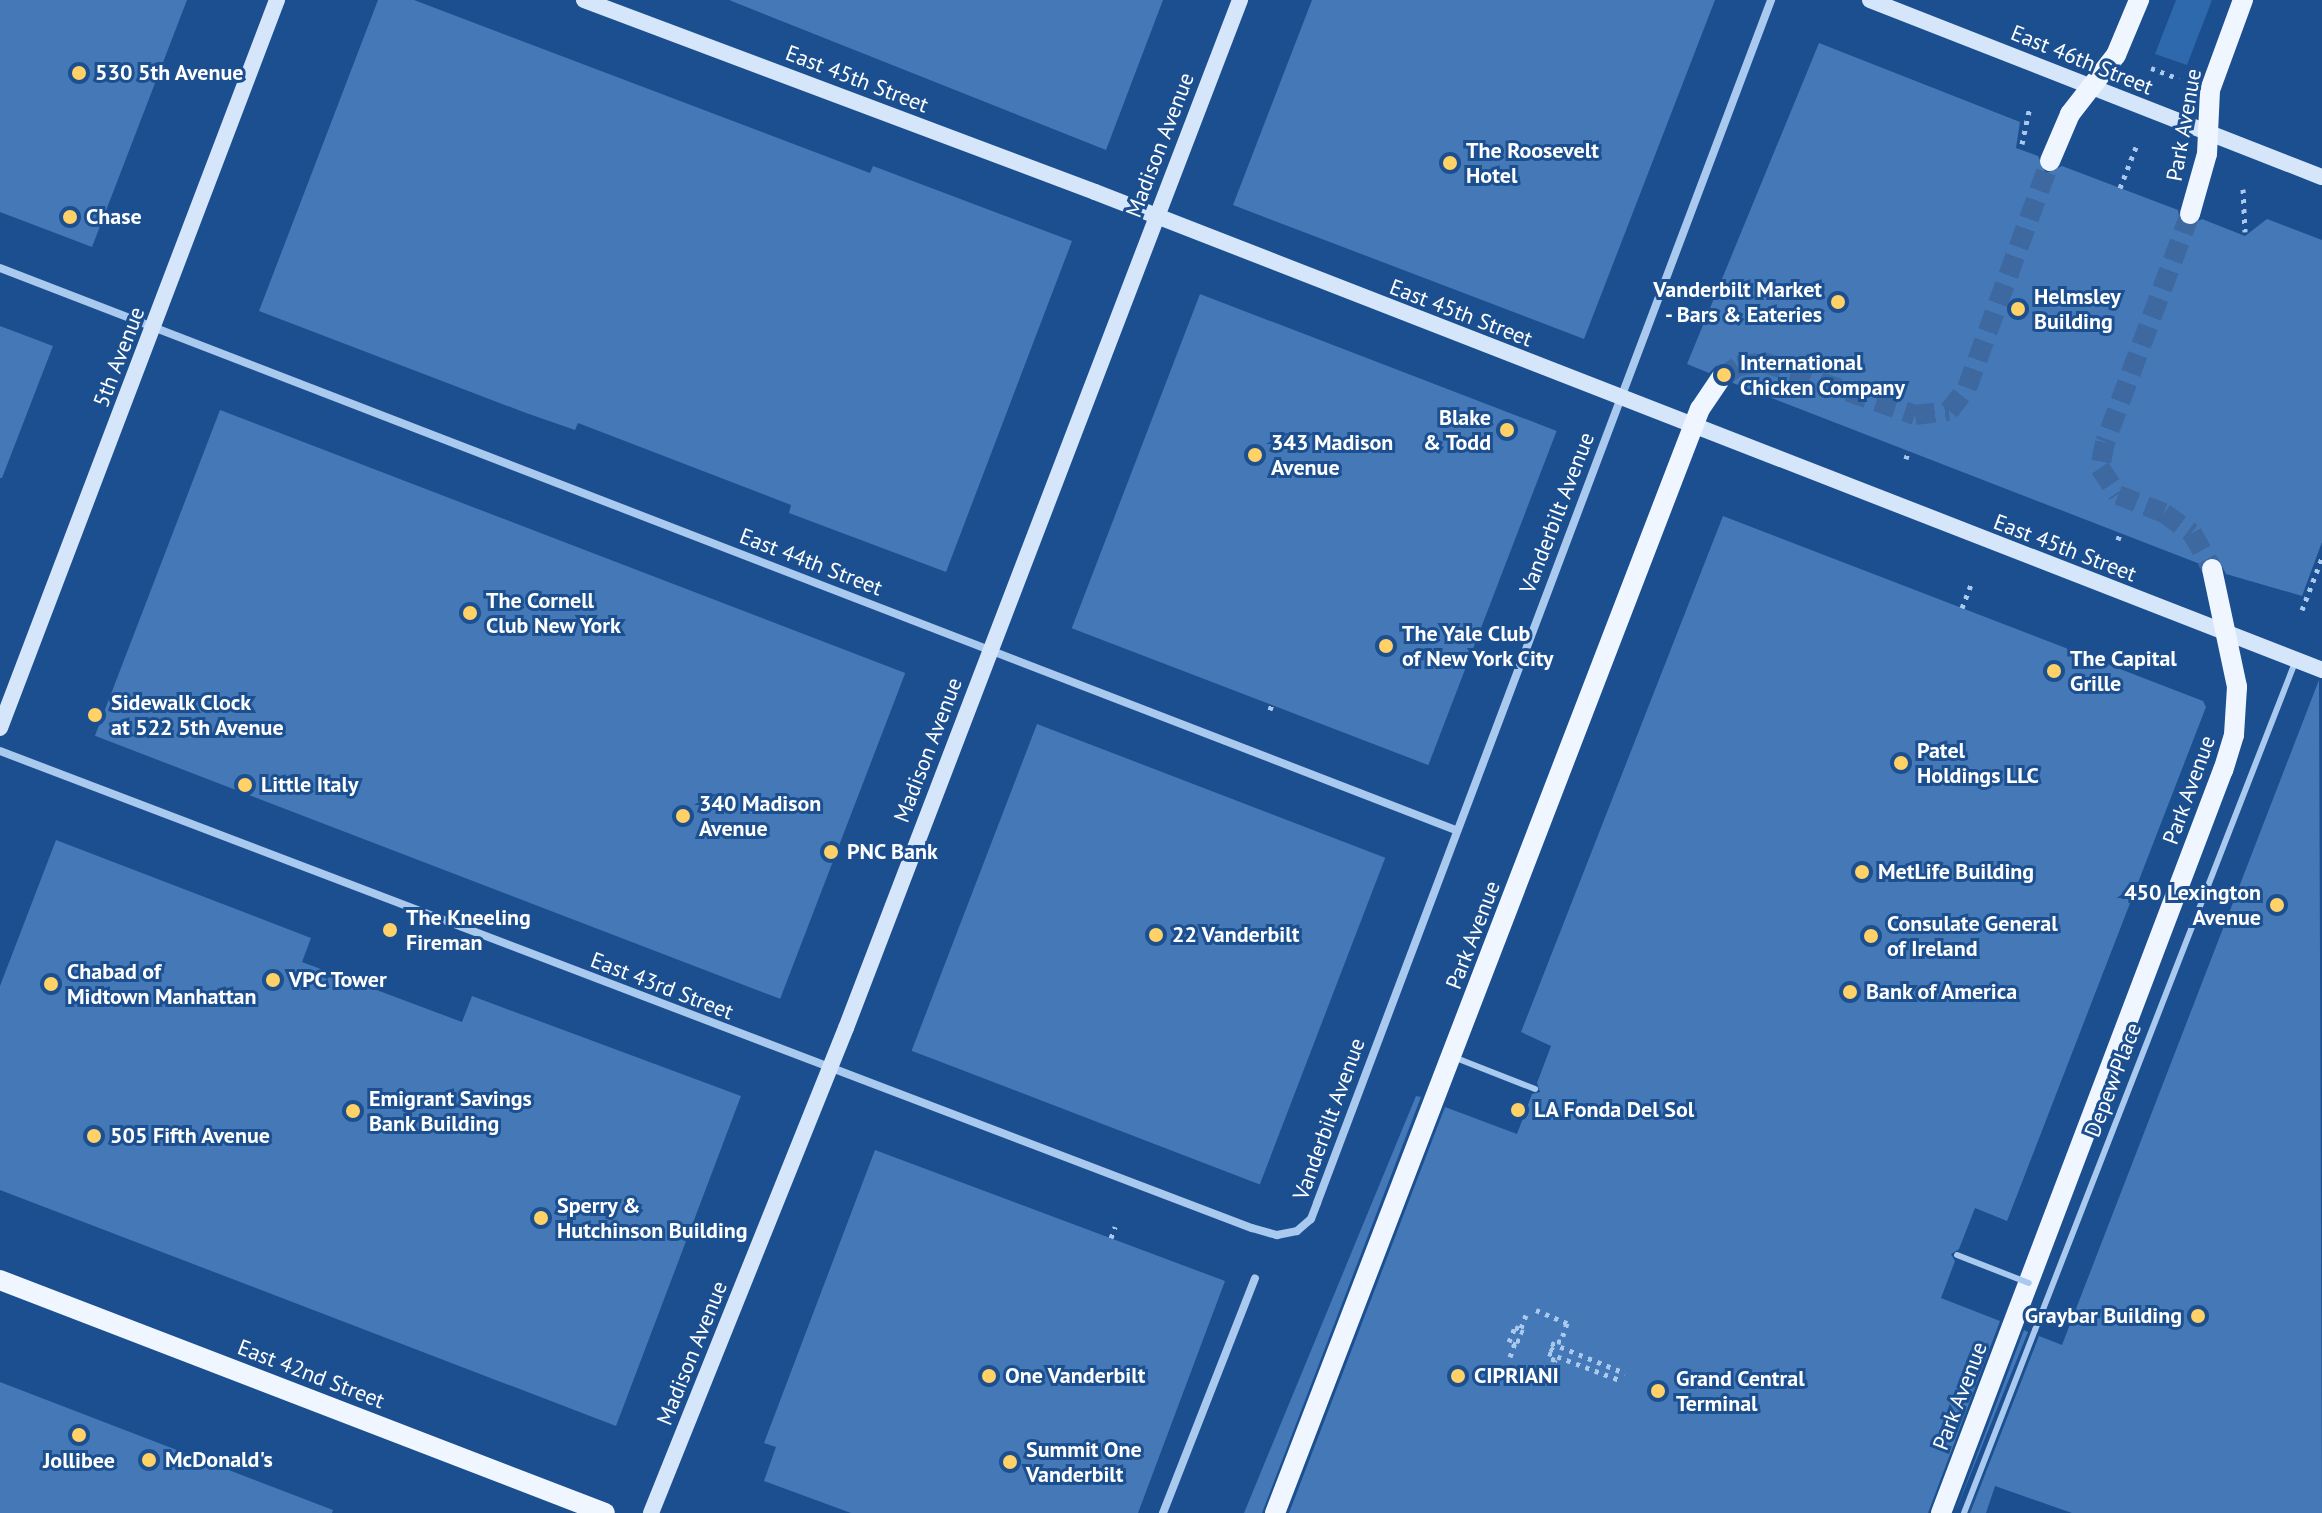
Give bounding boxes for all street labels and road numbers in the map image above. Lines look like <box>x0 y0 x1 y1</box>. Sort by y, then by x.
street label: East 46th Street <box>2007 20 2157 100</box>
street label: East 45th Street <box>782 40 932 118</box>
street label: Park Avenue <box>2161 66 2207 184</box>
street label: Madison Avenue <box>1120 69 1200 221</box>
street label: East 45th Street <box>1386 274 1536 352</box>
street label: 5th Avenue <box>88 303 150 411</box>
street label: Vanderbilt Avenue <box>1514 428 1600 598</box>
street label: East 45th Street <box>1990 509 2140 587</box>
street label: East 44th Street <box>736 523 886 601</box>
street label: Madison Avenue <box>888 674 968 826</box>
street label: Park Avenue <box>2157 731 2221 849</box>
street label: Park Avenue <box>1440 877 1506 993</box>
street label: East 43rd Street <box>587 947 737 1025</box>
street label: Depew Place <box>2079 1019 2147 1141</box>
street label: Vanderbilt Avenue <box>1287 1034 1371 1204</box>
street label: Madison Avenue <box>651 1277 733 1429</box>
street label: East 42nd Street <box>234 1334 388 1414</box>
street label: Park Avenue <box>1927 1338 1993 1454</box>

